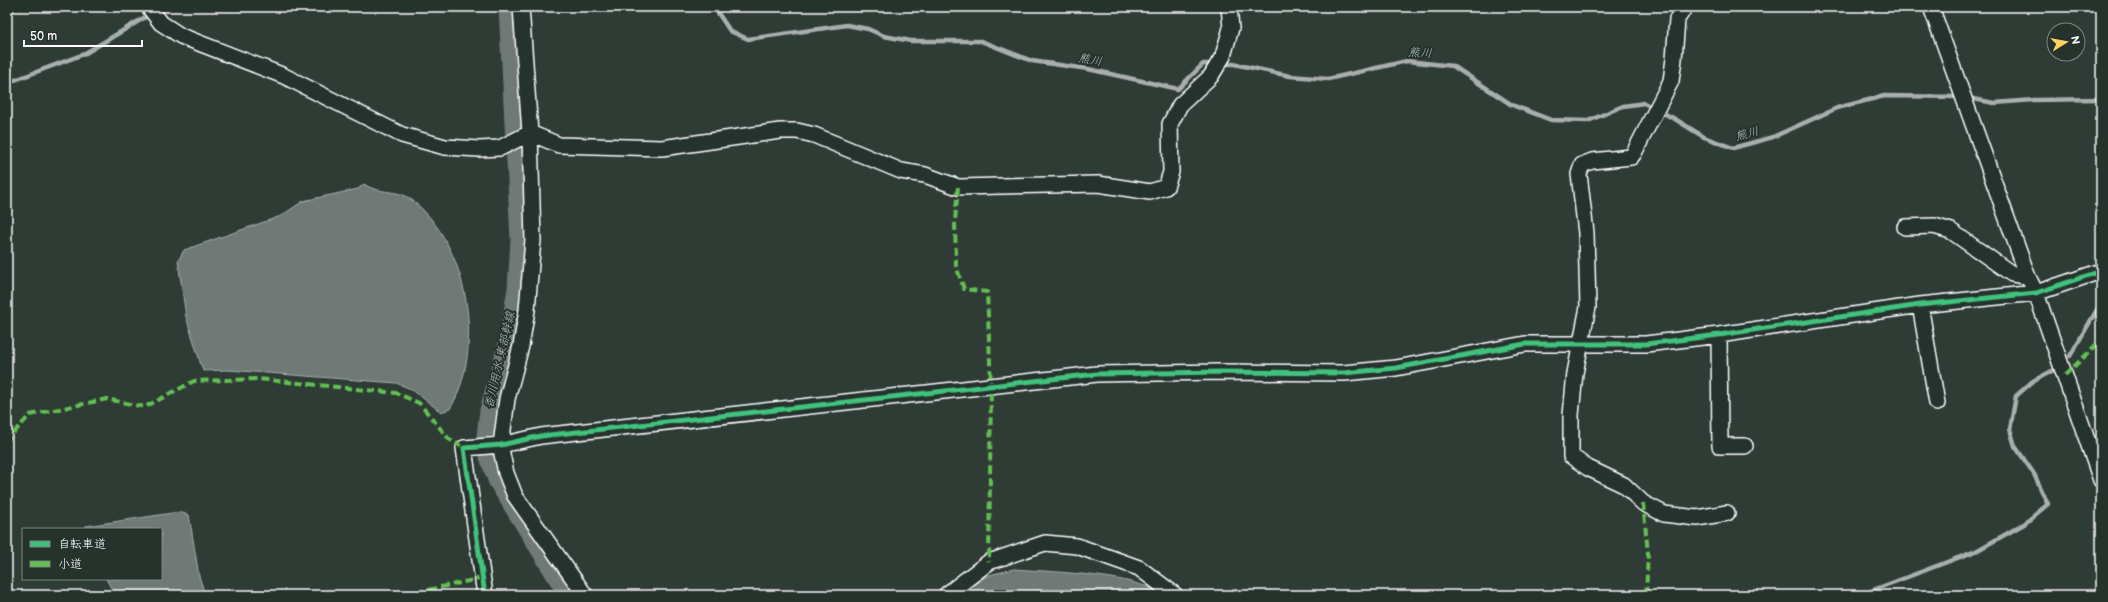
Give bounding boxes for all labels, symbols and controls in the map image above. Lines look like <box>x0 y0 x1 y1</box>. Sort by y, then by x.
scale bar <box>24 22 142 48</box>
north arrow <box>2046 22 2086 62</box>
text: 50 m <box>30 29 57 44</box>
text: N <box>2068 35 2082 45</box>
water label: 熊川 <box>1407 45 1433 61</box>
water label: 熊川 <box>1077 51 1103 69</box>
water label: 熊川 <box>1733 124 1761 144</box>
water label: 香川用水 東部幹線 <box>482 309 519 410</box>
legend <box>22 528 162 580</box>
text: 自転車道 <box>58 537 106 552</box>
text: 小道 <box>58 557 82 572</box>

